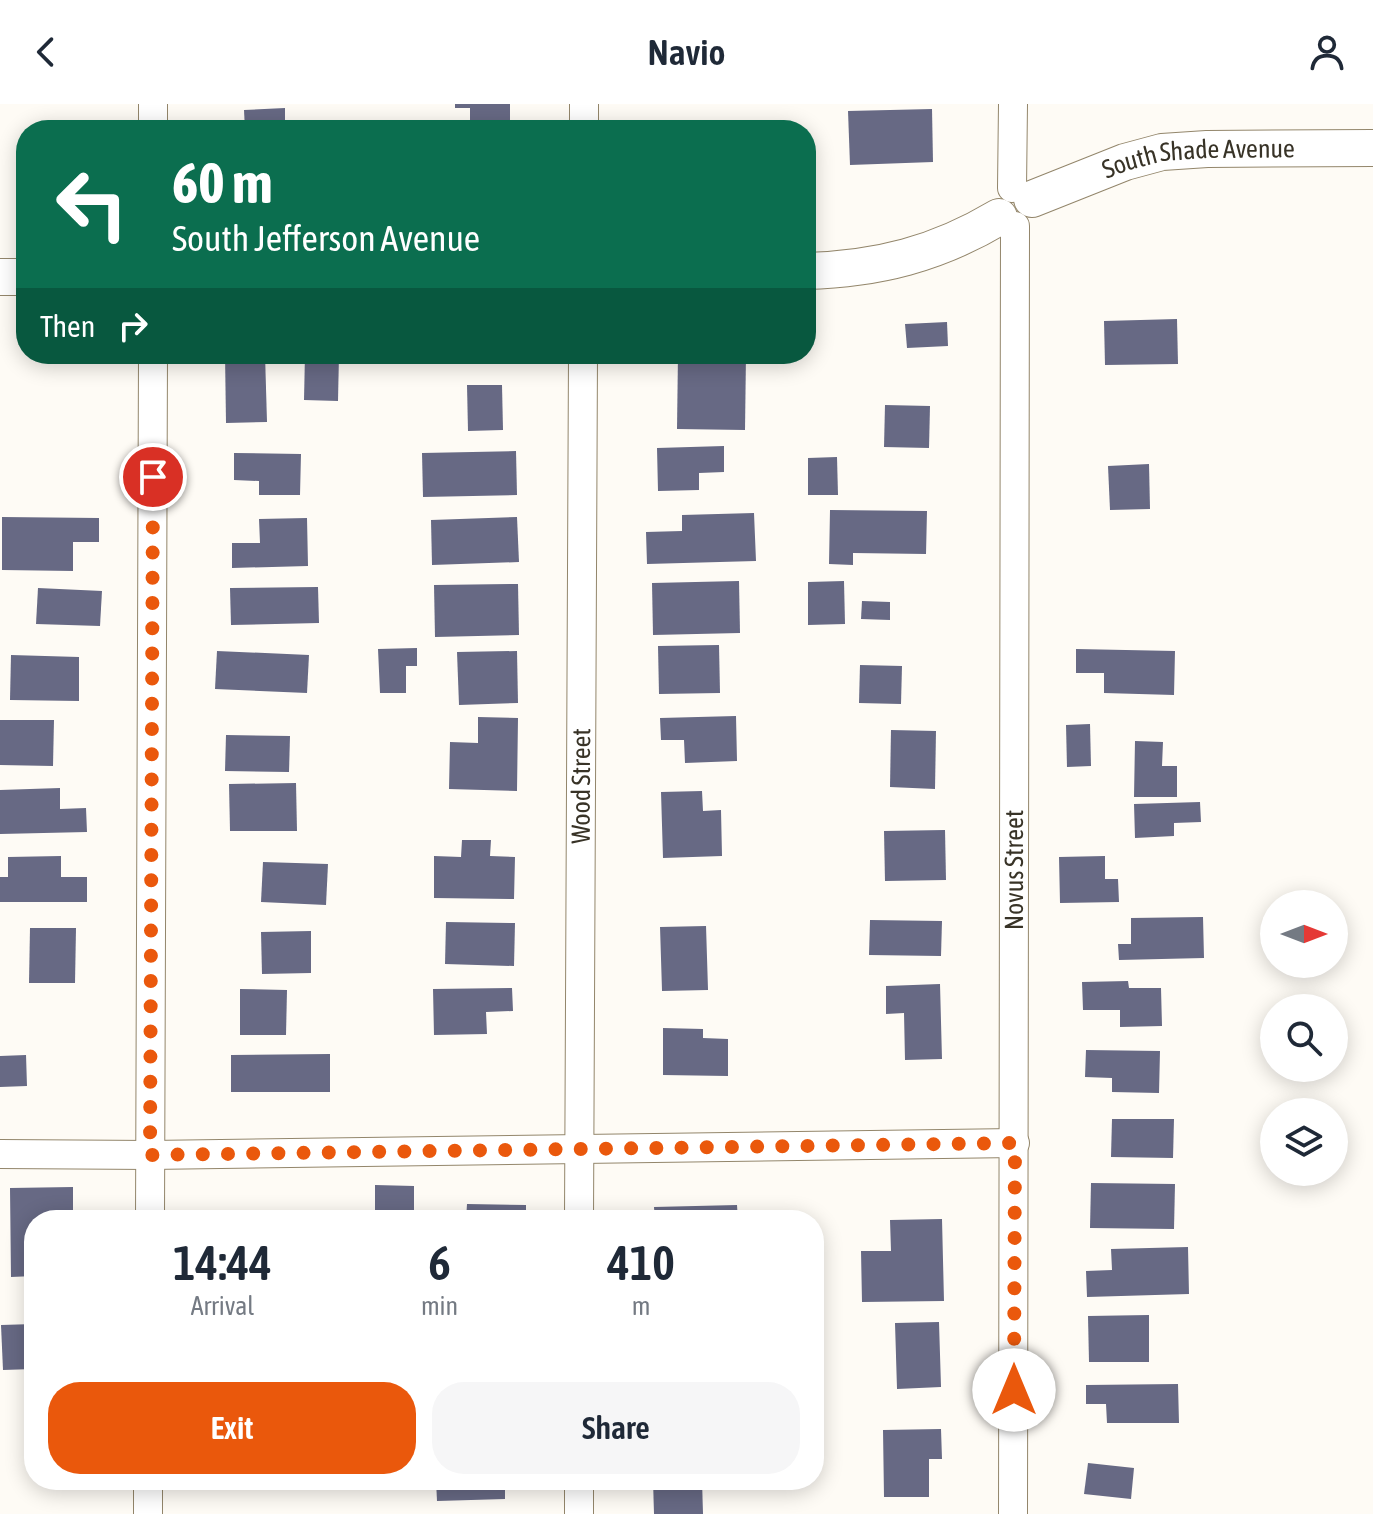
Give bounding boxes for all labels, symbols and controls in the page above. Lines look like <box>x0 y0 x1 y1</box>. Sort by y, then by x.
icon: back <box>24 30 68 74</box>
icon: person <box>1305 30 1349 74</box>
text: Navio <box>647 31 726 73</box>
street label: South Shade Avenue <box>1098 133 1295 185</box>
text: 60 m <box>172 151 273 215</box>
icon: left <box>40 152 144 256</box>
text: South Jefferson Avenue <box>172 217 480 259</box>
icon: right <box>111 304 155 348</box>
text: Then <box>40 309 95 343</box>
pin <box>119 443 187 511</box>
icon: arrive <box>131 455 175 499</box>
street label: Wood Street <box>566 728 596 844</box>
street label: Novus Street <box>999 810 1029 930</box>
north arrow <box>1260 890 1348 978</box>
map controls <box>1260 890 1348 1186</box>
button: search <box>1260 994 1348 1082</box>
button: layers <box>1260 1098 1348 1186</box>
text: 14:44 <box>173 1235 272 1290</box>
text: 6 <box>428 1235 451 1290</box>
text: 410 <box>607 1235 675 1290</box>
text: Arrival <box>191 1291 254 1321</box>
text: min <box>421 1291 458 1321</box>
text: m <box>632 1291 650 1321</box>
position arrow <box>972 1348 1056 1432</box>
button: Exit <box>48 1382 416 1474</box>
button: Share <box>432 1382 800 1474</box>

